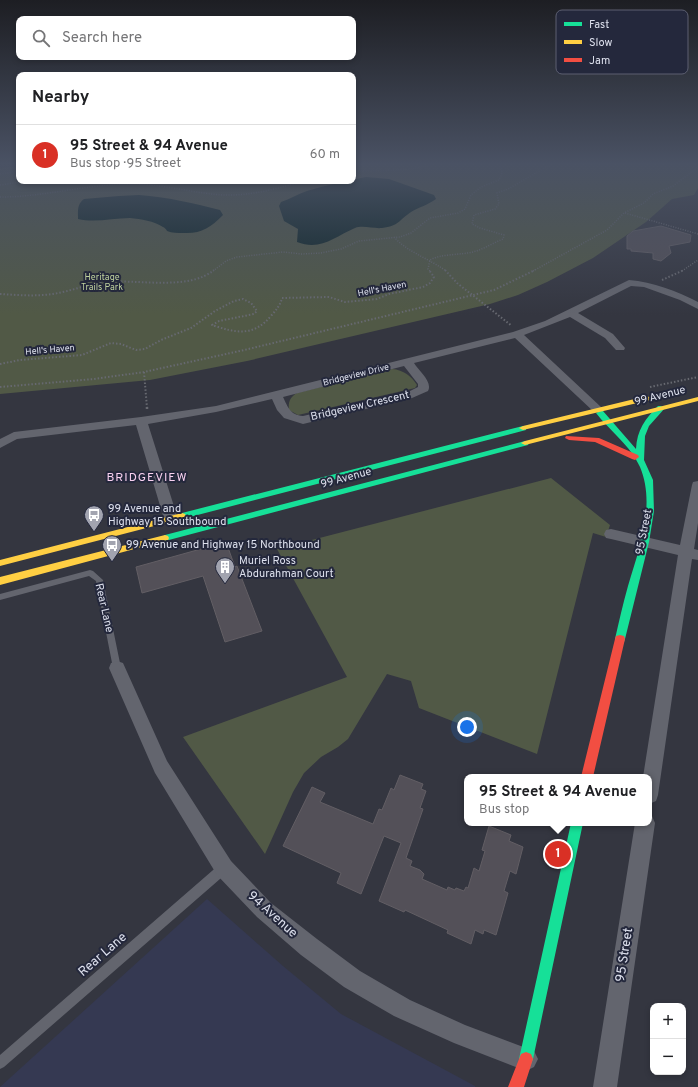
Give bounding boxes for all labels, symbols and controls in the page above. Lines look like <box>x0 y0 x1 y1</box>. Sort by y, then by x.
legend <box>556 10 688 74</box>
search box <box>16 16 356 60</box>
text: Fast <box>589 18 609 32</box>
icon: search <box>30 27 52 49</box>
text: Search here <box>62 29 142 48</box>
text: Slow <box>589 36 612 50</box>
text: Jam <box>589 54 610 68</box>
text: Nearby <box>32 87 89 109</box>
text: 95 Street & 94 Avenue <box>70 137 228 156</box>
text: 1 <box>42 147 48 163</box>
text: 60 m <box>310 147 340 163</box>
text: Bus stop · 95 Street <box>70 156 181 172</box>
park label: Heritage Trails Park <box>81 272 123 293</box>
street label: Hell's Haven <box>357 279 407 299</box>
street label: Hell's Haven <box>25 342 75 358</box>
street label: Bridgeview Drive <box>322 361 390 389</box>
street label: 99 Avenue <box>633 383 687 409</box>
street label: Bridgeview Crescent <box>309 388 411 424</box>
street label: 99 Avenue <box>319 464 373 491</box>
district label: BRIDGEVIEW <box>107 470 187 486</box>
place label: 99 Avenue and Highway 15 Southbound <box>108 502 226 529</box>
bus stop icon: 99 Avenue and Highway 15 Southbound <box>83 504 105 532</box>
street label: 95 Street <box>633 508 655 556</box>
bus stop icon: 99 Avenue and Highway 15 Northbound <box>101 534 123 562</box>
place label: 99 Avenue and Highway 15 Northbound <box>126 538 320 552</box>
place label: Muriel Ross Abdurahman Court <box>239 554 334 581</box>
building icon: Muriel Ross Abdurahman Court <box>214 556 236 584</box>
street label: Rear Lane <box>92 582 116 634</box>
your location <box>457 717 477 737</box>
popup <box>464 774 652 826</box>
text: 95 Street & 94 Avenue <box>479 783 637 802</box>
text: Bus stop <box>479 802 529 818</box>
pin: 1 <box>545 839 571 869</box>
street label: 94 Avenue <box>244 888 300 942</box>
street label: 95 Street <box>613 927 637 983</box>
street label: Rear Lane <box>75 930 131 980</box>
map controls <box>650 1003 686 1075</box>
button: + <box>650 1003 686 1039</box>
button: − <box>650 1039 686 1075</box>

